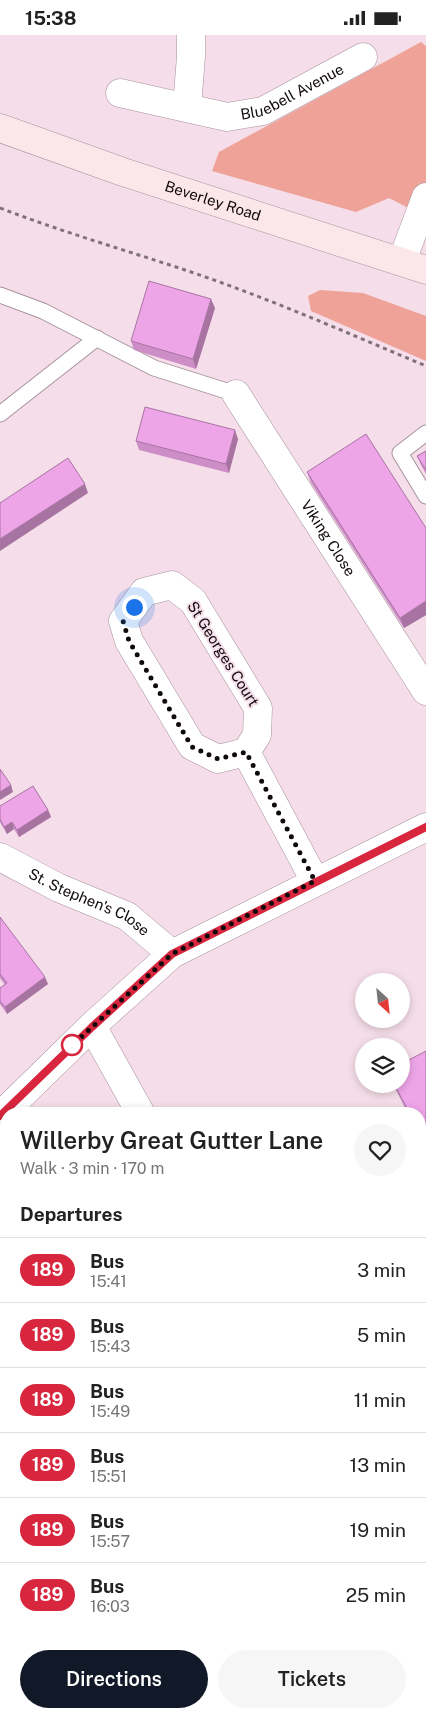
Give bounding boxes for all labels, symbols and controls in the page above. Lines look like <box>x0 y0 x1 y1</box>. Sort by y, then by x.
text: 15:38 <box>25 7 76 29</box>
street label: Bluebell Avenue <box>239 60 346 123</box>
street label: Beverley Road <box>163 177 263 224</box>
street label: Viking Close <box>298 497 359 579</box>
your location <box>122 595 147 620</box>
street label: St Georges Court <box>184 598 263 710</box>
street label: St. Stephen's Close <box>26 865 153 939</box>
north arrow <box>355 973 410 1027</box>
map controls <box>355 973 410 1093</box>
unlabelled marker <box>61 1034 83 1056</box>
button: layers <box>355 1038 410 1093</box>
button: heart <box>354 1124 406 1176</box>
text: Willerby Great Gutter Lane <box>20 1126 323 1154</box>
text: Walk · 3 min · 170 m <box>20 1159 164 1178</box>
text: Departures <box>20 1203 123 1225</box>
text: Bus <box>90 1250 124 1272</box>
text: 189 <box>32 1259 63 1280</box>
text: 3 min <box>357 1259 406 1281</box>
text: 15:41 <box>90 1272 127 1291</box>
text: Bus <box>90 1315 124 1337</box>
text: 189 <box>32 1324 63 1345</box>
text: 5 min <box>357 1324 406 1346</box>
text: 15:43 <box>90 1337 130 1356</box>
text: Bus <box>90 1380 124 1402</box>
text: 189 <box>32 1389 63 1410</box>
text: 11 min <box>354 1389 406 1411</box>
text: 15:49 <box>90 1402 130 1421</box>
text: Bus <box>90 1445 124 1467</box>
text: 189 <box>32 1454 63 1475</box>
text: 13 min <box>349 1454 406 1476</box>
text: 15:51 <box>90 1467 127 1486</box>
text: Bus <box>90 1510 124 1532</box>
text: 189 <box>32 1519 63 1540</box>
text: 19 min <box>350 1519 406 1541</box>
text: 15:57 <box>90 1532 130 1551</box>
text: Bus <box>90 1575 124 1597</box>
text: 189 <box>32 1584 63 1605</box>
text: 25 min <box>346 1584 406 1606</box>
text: 16:03 <box>90 1597 130 1616</box>
button: Directions <box>20 1650 208 1708</box>
button: Tickets <box>218 1650 406 1708</box>

